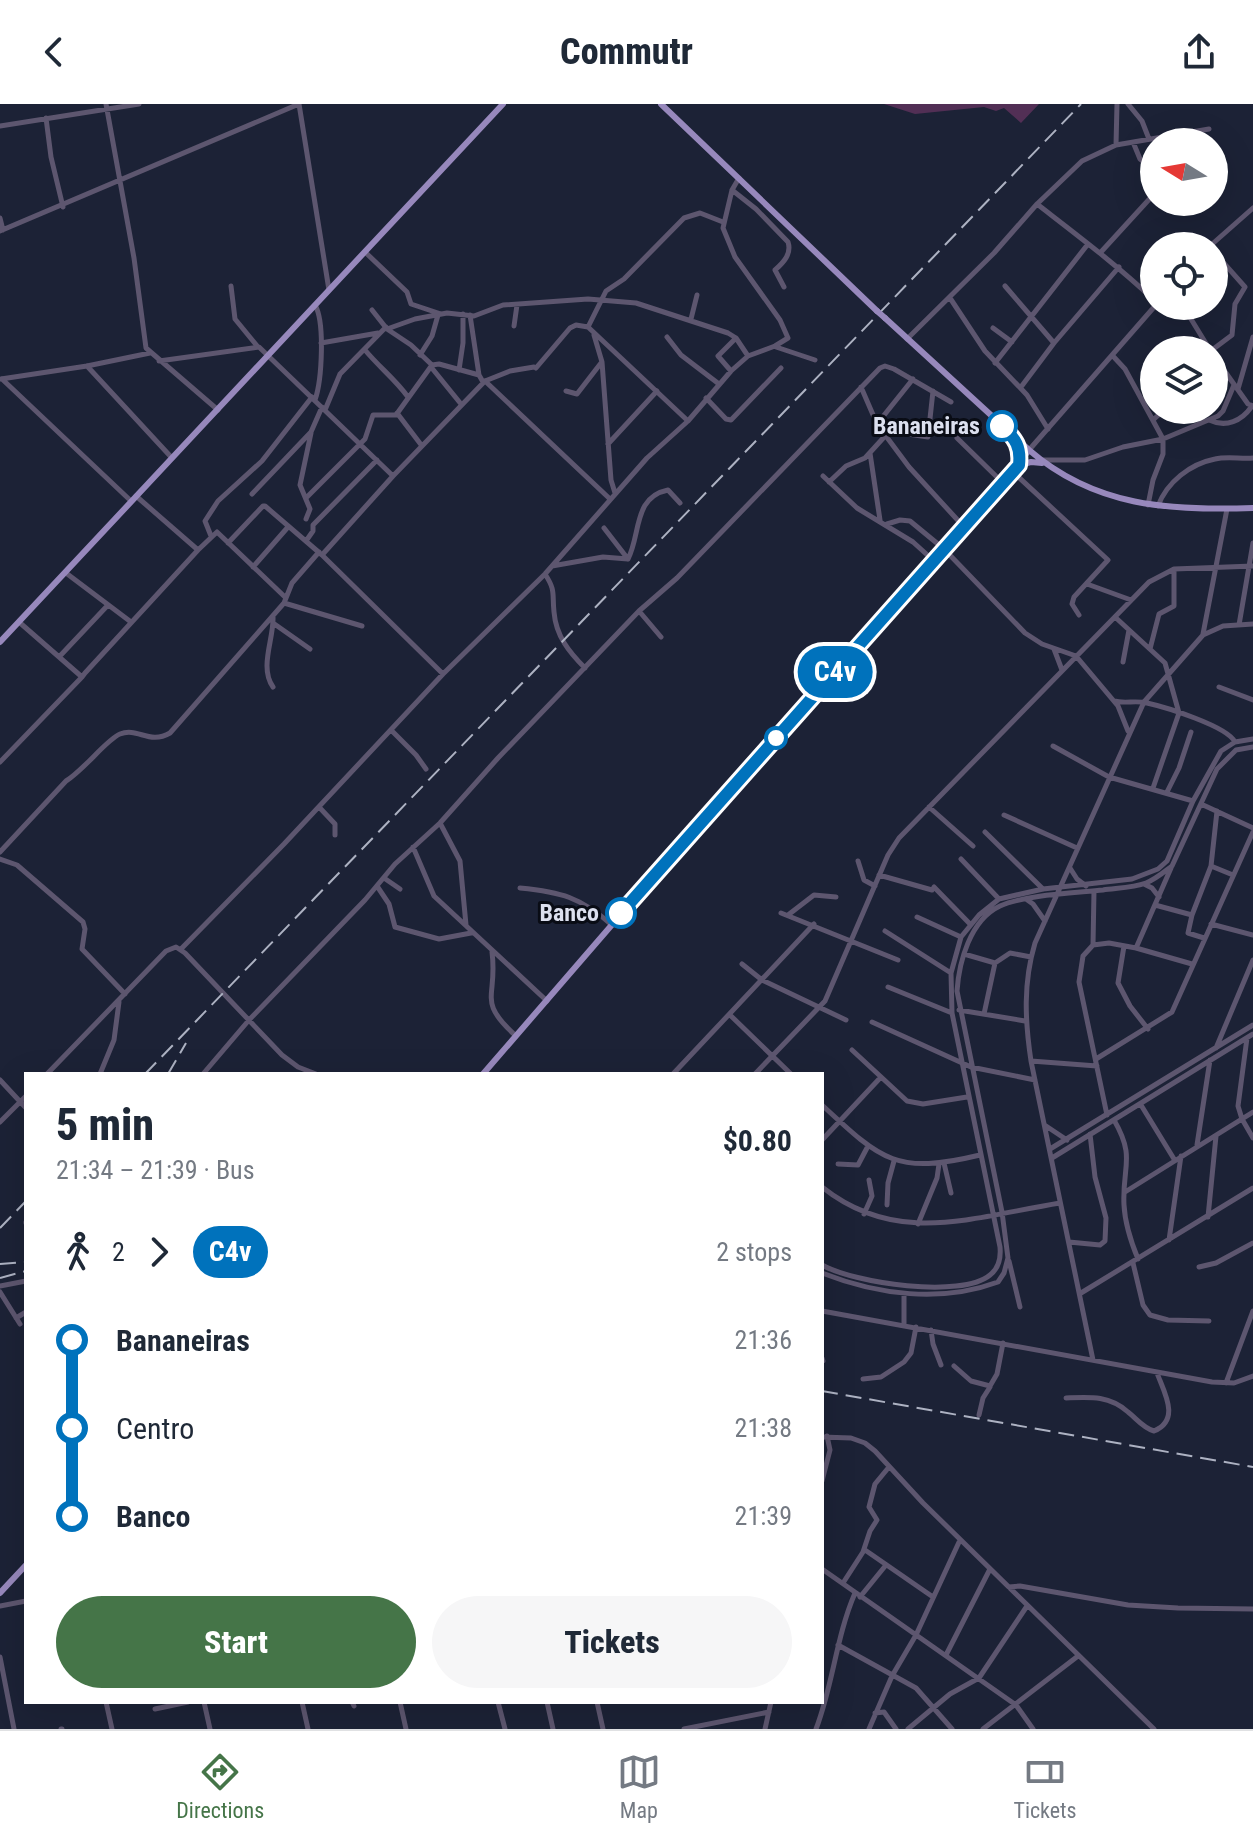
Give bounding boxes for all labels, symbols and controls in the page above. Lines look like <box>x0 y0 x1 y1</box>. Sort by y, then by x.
icon: back <box>32 30 76 74</box>
icon: share <box>1177 30 1221 74</box>
text: Commutr <box>560 31 693 73</box>
north arrow <box>1140 128 1228 216</box>
map controls <box>1140 128 1228 424</box>
button: locate <box>1140 232 1228 320</box>
button: layers <box>1140 336 1228 424</box>
marker: Bananeiras <box>987 411 1017 441</box>
place label: Bananeiras <box>873 412 980 440</box>
line badge: C4v <box>789 646 881 698</box>
text: C4v <box>814 655 856 688</box>
unlabelled marker <box>765 727 787 749</box>
marker: Banco <box>606 898 636 928</box>
place label: Banco <box>539 899 599 927</box>
text: 5 min <box>56 1099 154 1151</box>
text: $0.80 <box>723 1123 792 1158</box>
text: 21:34 – 21:39 · Bus <box>56 1155 255 1185</box>
icon: walk <box>56 1230 100 1274</box>
icon: forward <box>137 1230 181 1274</box>
text: C4v <box>209 1235 252 1268</box>
text: 2 <box>112 1237 125 1267</box>
text: 2 stops <box>716 1237 792 1267</box>
text: Bananeiras <box>116 1323 250 1358</box>
text: 21:36 <box>735 1325 792 1355</box>
text: Centro <box>116 1411 194 1446</box>
text: 21:38 <box>735 1413 792 1443</box>
text: Banco <box>116 1499 190 1534</box>
text: 21:39 <box>735 1501 792 1531</box>
button: Start <box>56 1596 416 1688</box>
button: Tickets <box>432 1596 792 1688</box>
tab: Directions <box>176 1750 264 1823</box>
tab: Map <box>617 1750 661 1823</box>
tab: Tickets <box>1013 1750 1077 1823</box>

